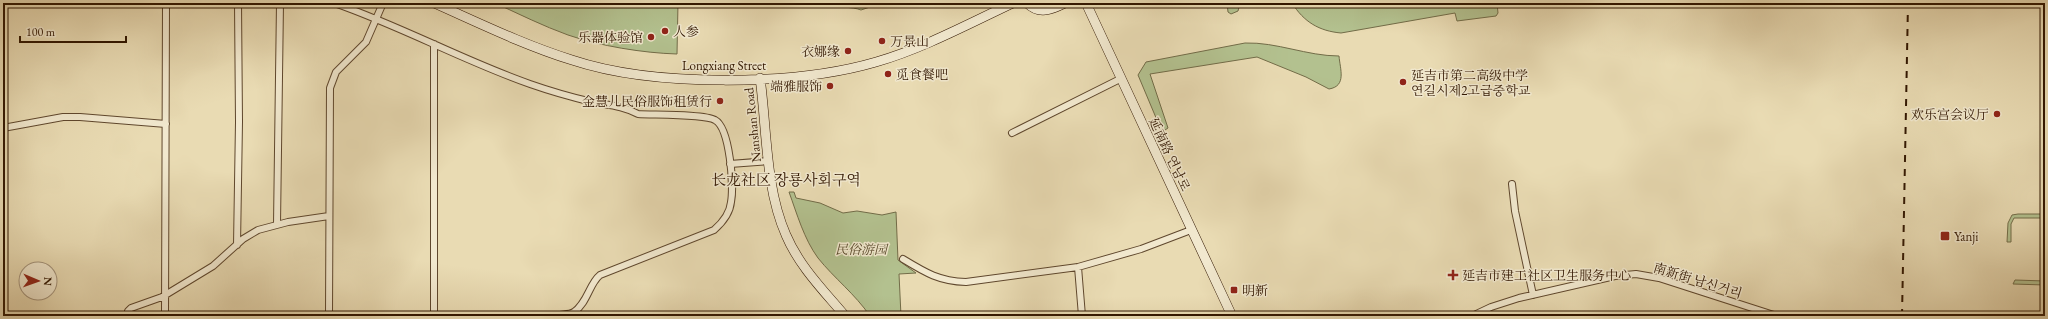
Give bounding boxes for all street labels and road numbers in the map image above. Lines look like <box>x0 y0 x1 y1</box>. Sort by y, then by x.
street label: Longxiang Street <box>682 57 766 74</box>
street label: Nanshan Road <box>740 86 765 163</box>
street label: 延南路 연남로 <box>1145 115 1194 194</box>
street label: 南新街 남신거리 <box>1651 259 1744 302</box>

